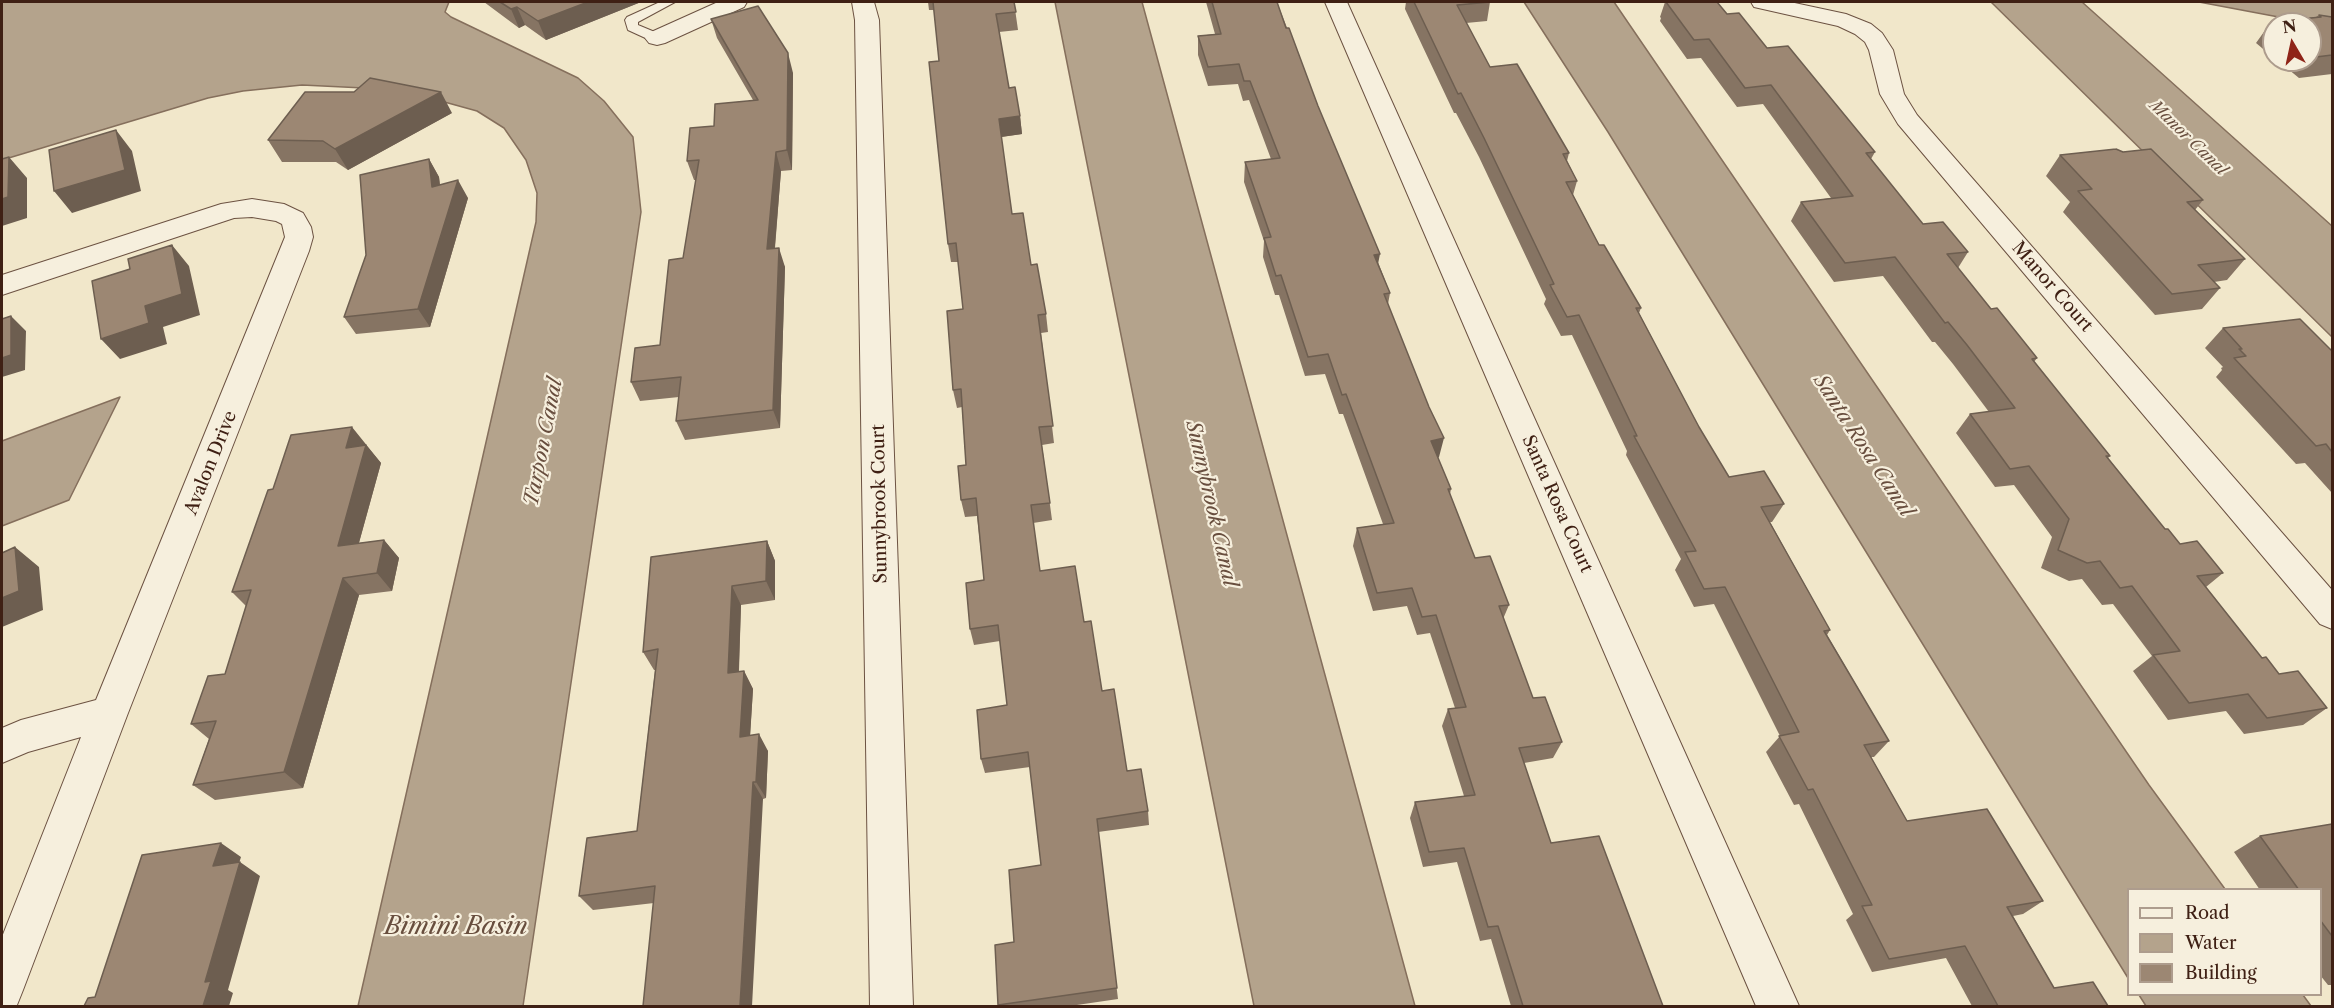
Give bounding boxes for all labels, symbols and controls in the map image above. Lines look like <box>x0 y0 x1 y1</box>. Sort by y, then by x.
north arrow <box>2262 12 2322 72</box>
text: N <box>2281 15 2298 37</box>
water label: Manor Canal <box>2145 96 2231 180</box>
street label: Manor Court <box>2007 238 2097 336</box>
water label: Santa Rosa Canal <box>1808 370 1918 522</box>
water label: Tarpon Canal <box>520 376 568 508</box>
street label: Avalon Drive <box>180 408 242 518</box>
water label: Sunnybrook Canal <box>1180 419 1242 589</box>
street label: Sunnybrook Court <box>868 424 892 584</box>
street label: Santa Rosa Court <box>1517 432 1597 576</box>
legend <box>2127 888 2322 996</box>
text: Road <box>2185 902 2230 924</box>
water label: Bimini Basin <box>384 913 528 941</box>
text: Water <box>2185 932 2237 954</box>
text: Building <box>2185 962 2257 984</box>

